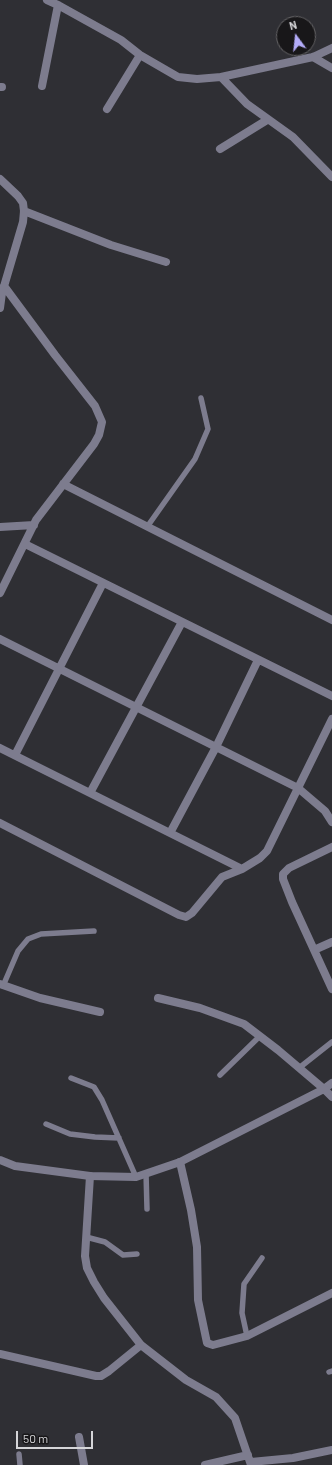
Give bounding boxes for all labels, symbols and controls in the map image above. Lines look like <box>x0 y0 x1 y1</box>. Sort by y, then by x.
north arrow <box>276 16 316 56</box>
text: N <box>288 18 298 32</box>
scale bar <box>18 1423 95 1449</box>
text: 50 m <box>23 1431 48 1445</box>

